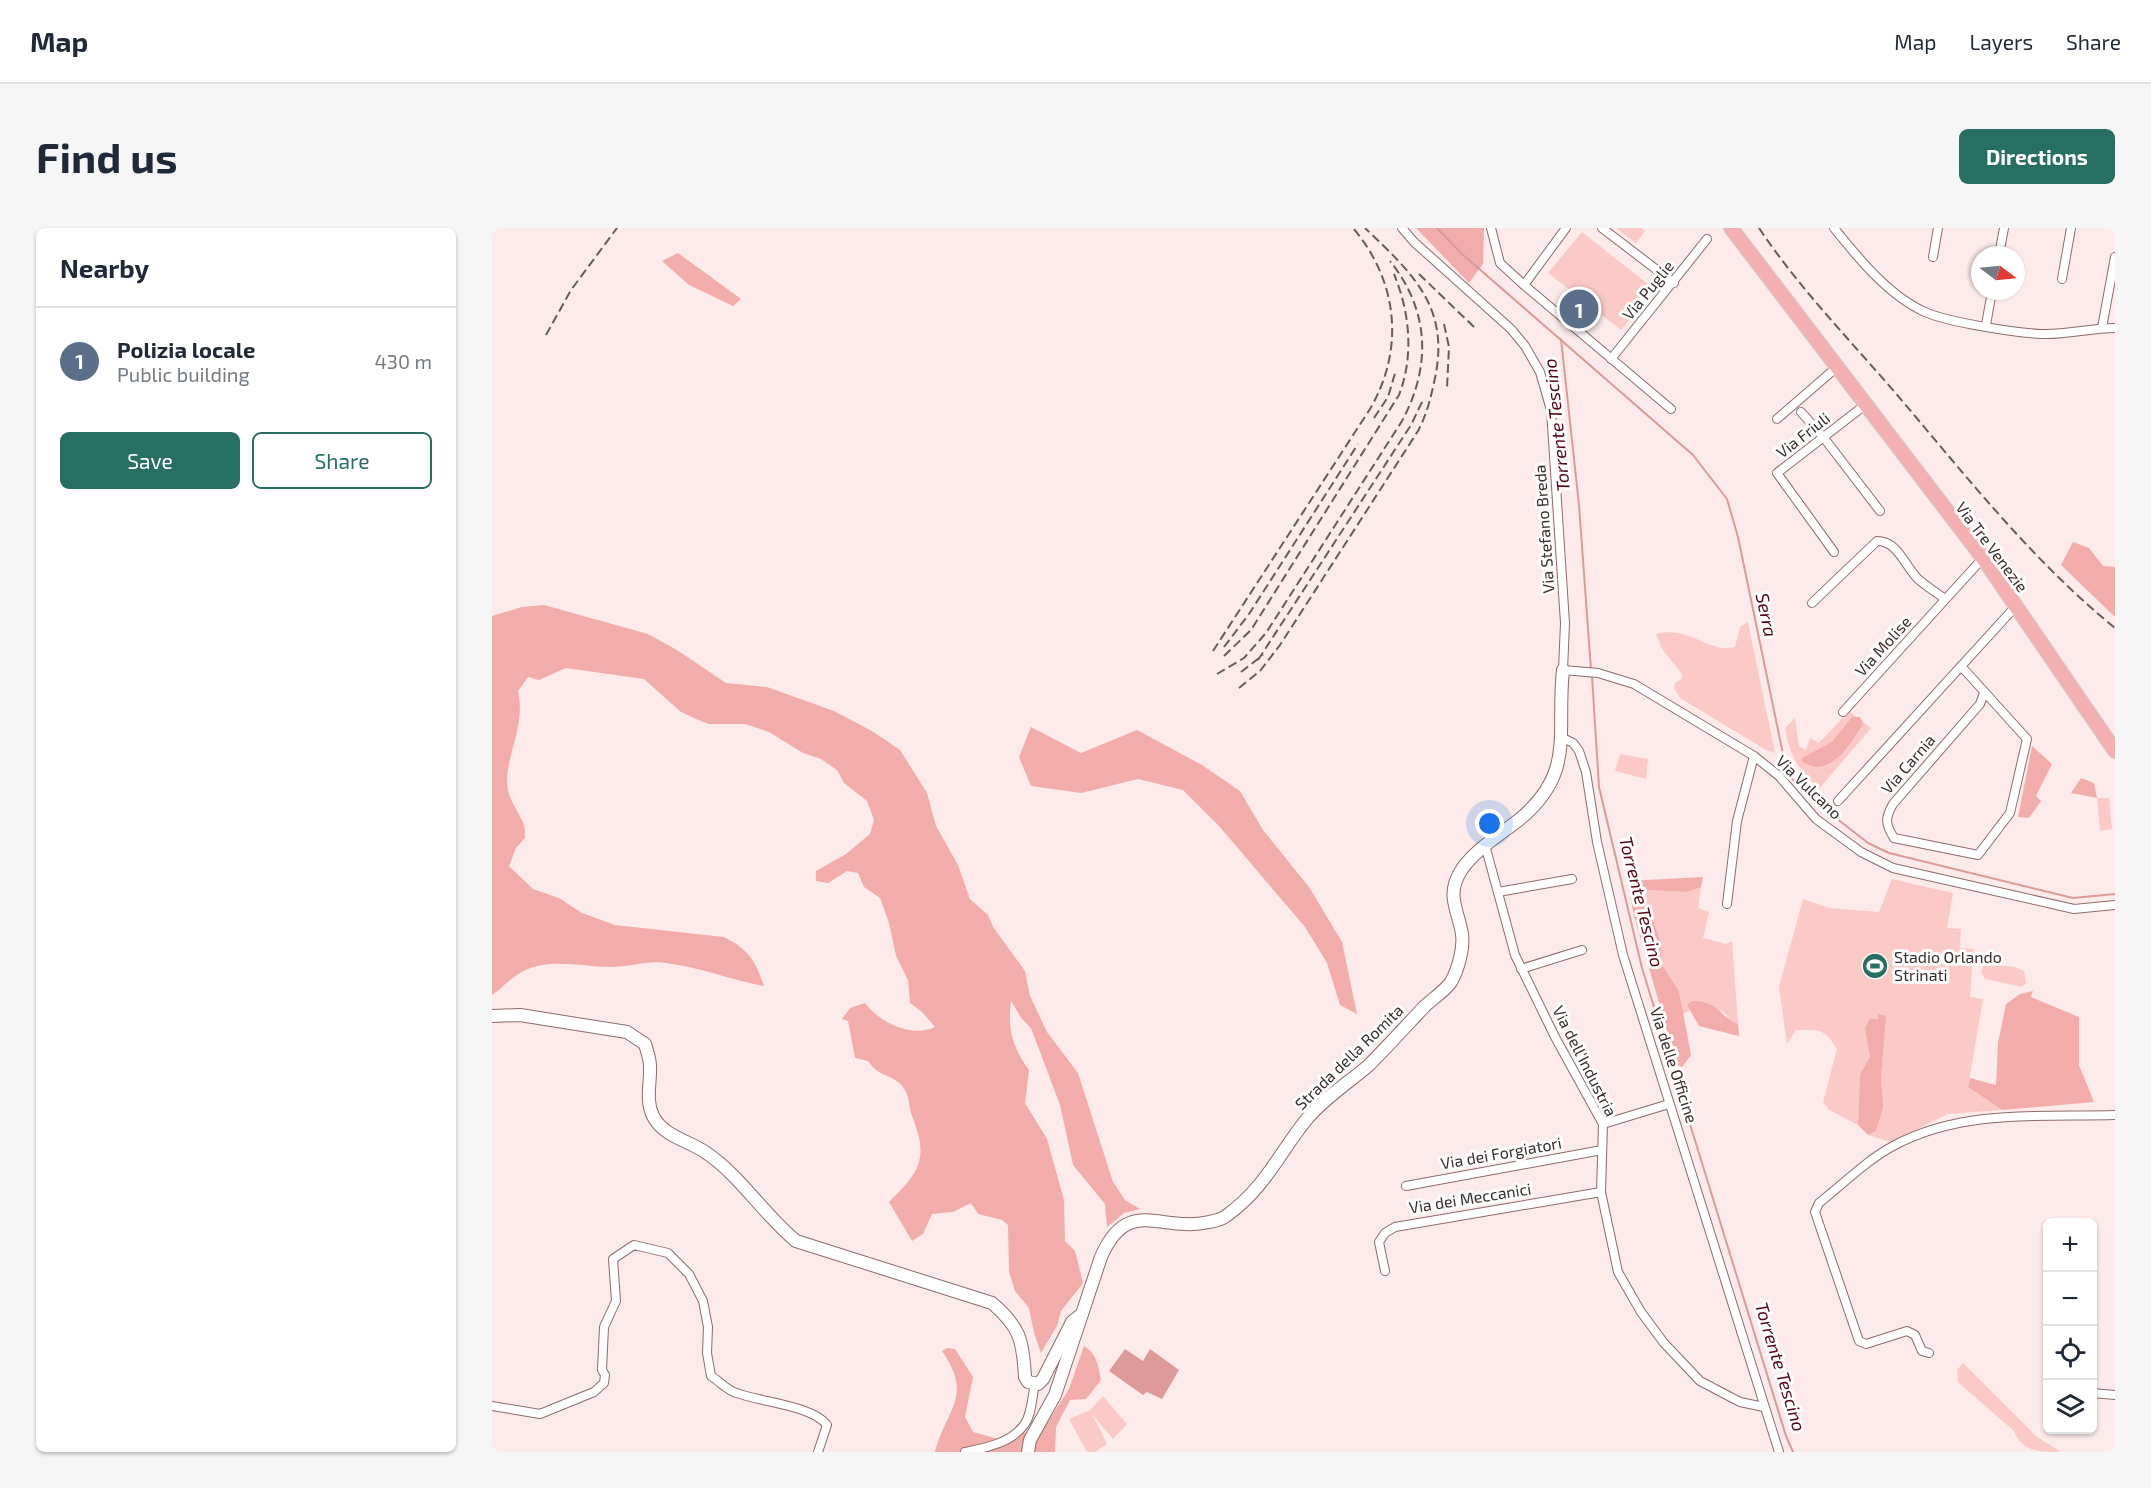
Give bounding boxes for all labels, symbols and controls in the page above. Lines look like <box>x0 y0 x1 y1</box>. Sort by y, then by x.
text: Map <box>30 24 88 58</box>
text: Map <box>1894 29 1936 54</box>
text: Layers <box>1969 29 2033 54</box>
text: Share <box>2066 29 2121 54</box>
button: Directions <box>1959 129 2115 184</box>
text: Find us <box>36 131 178 181</box>
north arrow <box>1971 246 2025 300</box>
text: Nearby <box>60 252 149 283</box>
street label: Via Puglie <box>1618 256 1677 323</box>
pin: 1 <box>1560 286 1598 332</box>
text: Polizia locale <box>117 336 255 362</box>
text: 1 <box>75 349 84 373</box>
text: 430 m <box>375 349 432 373</box>
water label: Torrente Tescino <box>1538 357 1574 493</box>
text: Public building <box>117 362 250 386</box>
street label: Via Friuli <box>1772 408 1833 461</box>
button: Save <box>60 432 240 489</box>
button: Share <box>252 432 432 489</box>
street label: Via Stefano Breda <box>1530 464 1557 594</box>
street label: Via Tre Venezie <box>1952 498 2032 595</box>
water label: Serra <box>1752 591 1782 639</box>
street label: Via Molise <box>1851 612 1915 680</box>
street label: Via Carnia <box>1877 730 1939 797</box>
street label: Via Vulcano <box>1773 751 1846 823</box>
your location <box>1475 809 1504 838</box>
water label: Torrente Tescino <box>1615 834 1669 969</box>
place label: Stadio Orlando Strinati <box>1894 947 2002 984</box>
sports icon: Stadio Orlando Strinati <box>1860 951 1890 981</box>
street label: Strada della Romita <box>1291 1000 1407 1113</box>
street label: Via dell'Industria <box>1549 1002 1621 1119</box>
street label: Via delle Officine <box>1647 1004 1702 1125</box>
street label: Via dei Forgiatori <box>1439 1133 1563 1172</box>
street label: Via dei Meccanici <box>1408 1178 1532 1217</box>
map controls <box>2043 1218 2097 1434</box>
button: + <box>2043 1218 2097 1272</box>
button: − <box>2043 1272 2097 1326</box>
water label: Torrente Tescino <box>1751 1300 1811 1434</box>
button: locate <box>2043 1326 2097 1380</box>
button: layers <box>2043 1380 2097 1434</box>

